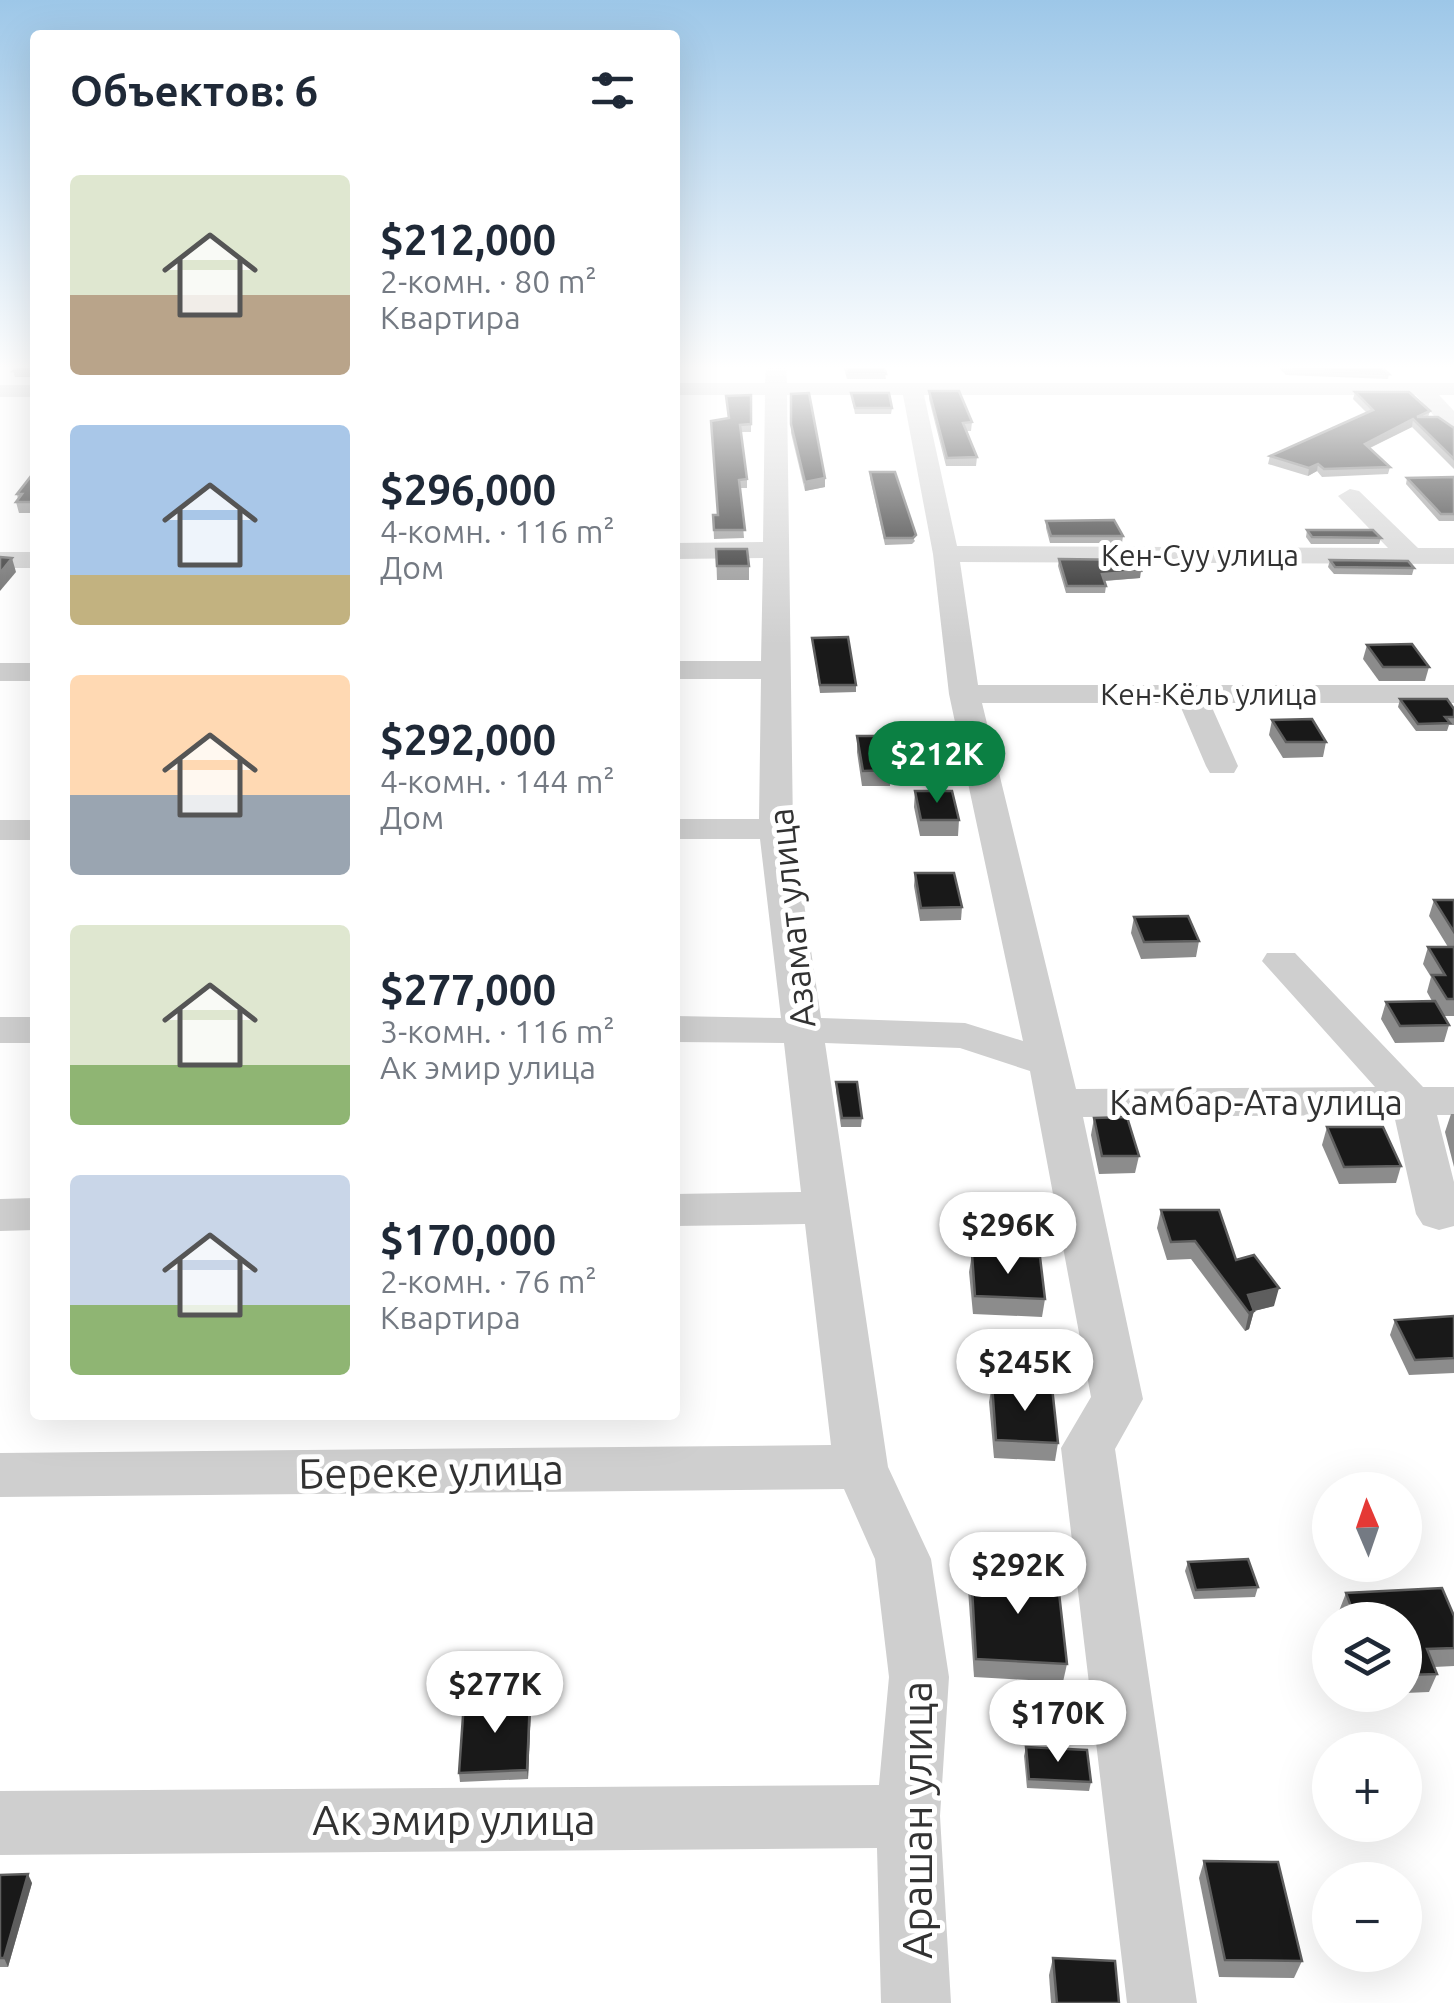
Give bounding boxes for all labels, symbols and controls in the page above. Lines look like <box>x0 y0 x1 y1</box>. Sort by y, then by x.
icon: filters <box>585 63 640 118</box>
text: Объектов: 6 <box>70 67 318 114</box>
icon: home <box>150 215 270 335</box>
text: $212,000 <box>380 216 556 263</box>
text: 2-комн. · 80 m² <box>380 263 597 299</box>
text: Квартира <box>380 299 521 335</box>
icon: home <box>150 465 270 585</box>
text: $296,000 <box>380 466 556 513</box>
text: 4-комн. · 116 m² <box>380 513 615 549</box>
street label: Кен-Суу улица <box>1101 538 1299 572</box>
text: Дом <box>380 549 444 585</box>
street label: Кен-Кёль улица <box>1100 677 1318 711</box>
icon: home <box>150 715 270 835</box>
text: $292,000 <box>380 716 556 763</box>
pin: $212K <box>867 721 1007 806</box>
text: $212K <box>890 735 984 771</box>
text: 4-комн. · 144 m² <box>380 763 615 799</box>
text: Дом <box>380 799 444 835</box>
street label: Азамат улица <box>760 806 822 1030</box>
icon: home <box>150 965 270 1085</box>
text: $277,000 <box>380 966 556 1013</box>
text: 3-комн. · 116 m² <box>380 1013 615 1049</box>
text: Ак эмир улица <box>380 1049 596 1085</box>
street label: Камбар-Ата улица <box>1109 1082 1403 1122</box>
pin: $296K <box>938 1192 1078 1277</box>
text: $296K <box>961 1206 1055 1242</box>
icon: home <box>150 1215 270 1335</box>
text: $170,000 <box>380 1216 556 1263</box>
text: 2-комн. · 76 m² <box>380 1263 597 1299</box>
text: Квартира <box>380 1299 521 1335</box>
pin: $245K <box>955 1329 1095 1414</box>
text: $245K <box>978 1343 1072 1379</box>
street label: Береке улица <box>298 1445 564 1497</box>
north arrow <box>1312 1472 1422 1582</box>
map controls <box>1312 1472 1422 1972</box>
pin: $292K <box>948 1532 1088 1617</box>
text: $292K <box>971 1546 1065 1582</box>
button: layers <box>1312 1602 1422 1712</box>
pin: $277K <box>425 1651 565 1736</box>
text: $277K <box>448 1665 542 1701</box>
pin: $170K <box>988 1680 1128 1765</box>
street label: Арашан улица <box>893 1681 940 1959</box>
text: $170K <box>1011 1694 1105 1730</box>
button: + <box>1312 1732 1422 1842</box>
street label: Ак эмир улица <box>312 1796 596 1843</box>
button: − <box>1312 1862 1422 1972</box>

